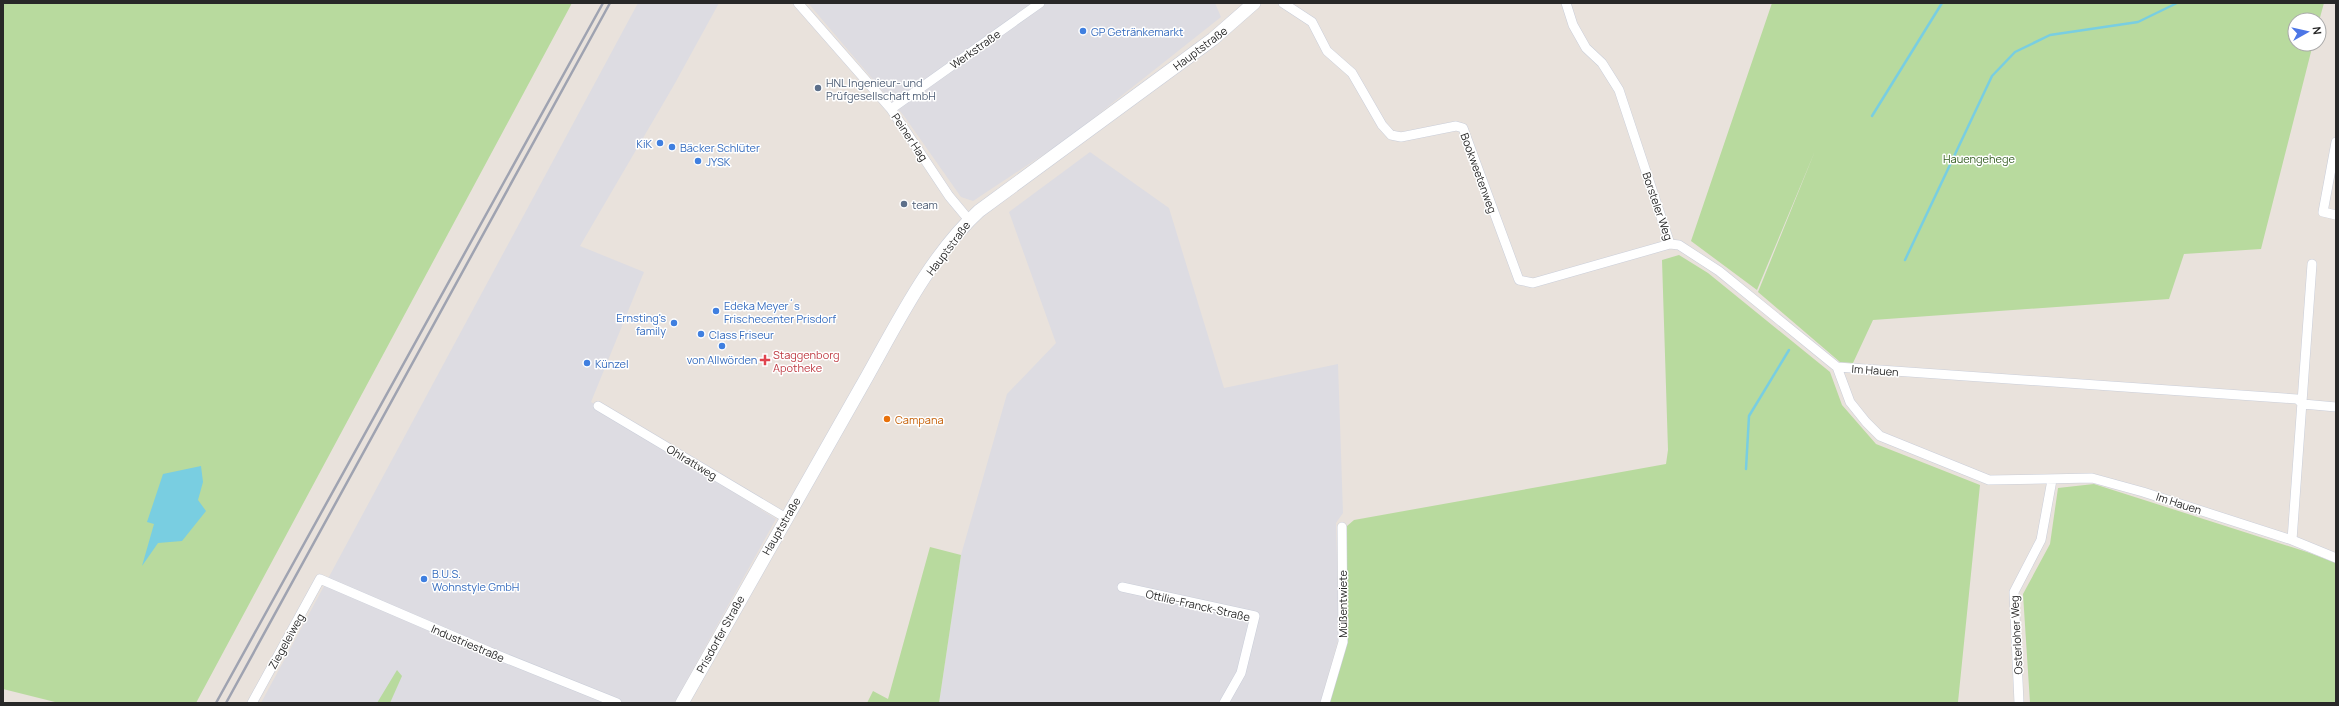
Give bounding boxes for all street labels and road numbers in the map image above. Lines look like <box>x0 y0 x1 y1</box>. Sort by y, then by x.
street label: Hauptstraße <box>1170 22 1231 73</box>
street label: Werkstraße <box>947 26 1004 72</box>
street label: Peiner Hag <box>888 110 932 164</box>
street label: Bookweetenweg <box>1458 131 1500 215</box>
street label: Borsteler Weg <box>1639 170 1677 242</box>
street label: Hauptstraße <box>923 217 974 278</box>
street label: Im Hauen <box>1851 361 1899 379</box>
street label: Ohlrattweg <box>664 441 720 483</box>
street label: Im Hauen <box>2154 489 2204 517</box>
street label: Hauptstraße <box>758 494 804 558</box>
street label: Müßentwiete <box>1335 570 1350 638</box>
street label: Ottilie-Franck-Straße <box>1144 586 1252 624</box>
street label: Prisdorfer Straße <box>693 592 748 675</box>
street label: Osterloher Weg <box>2006 595 2026 675</box>
street label: Ziegeleiweg <box>265 610 307 672</box>
street label: Industriestraße <box>429 621 507 665</box>

